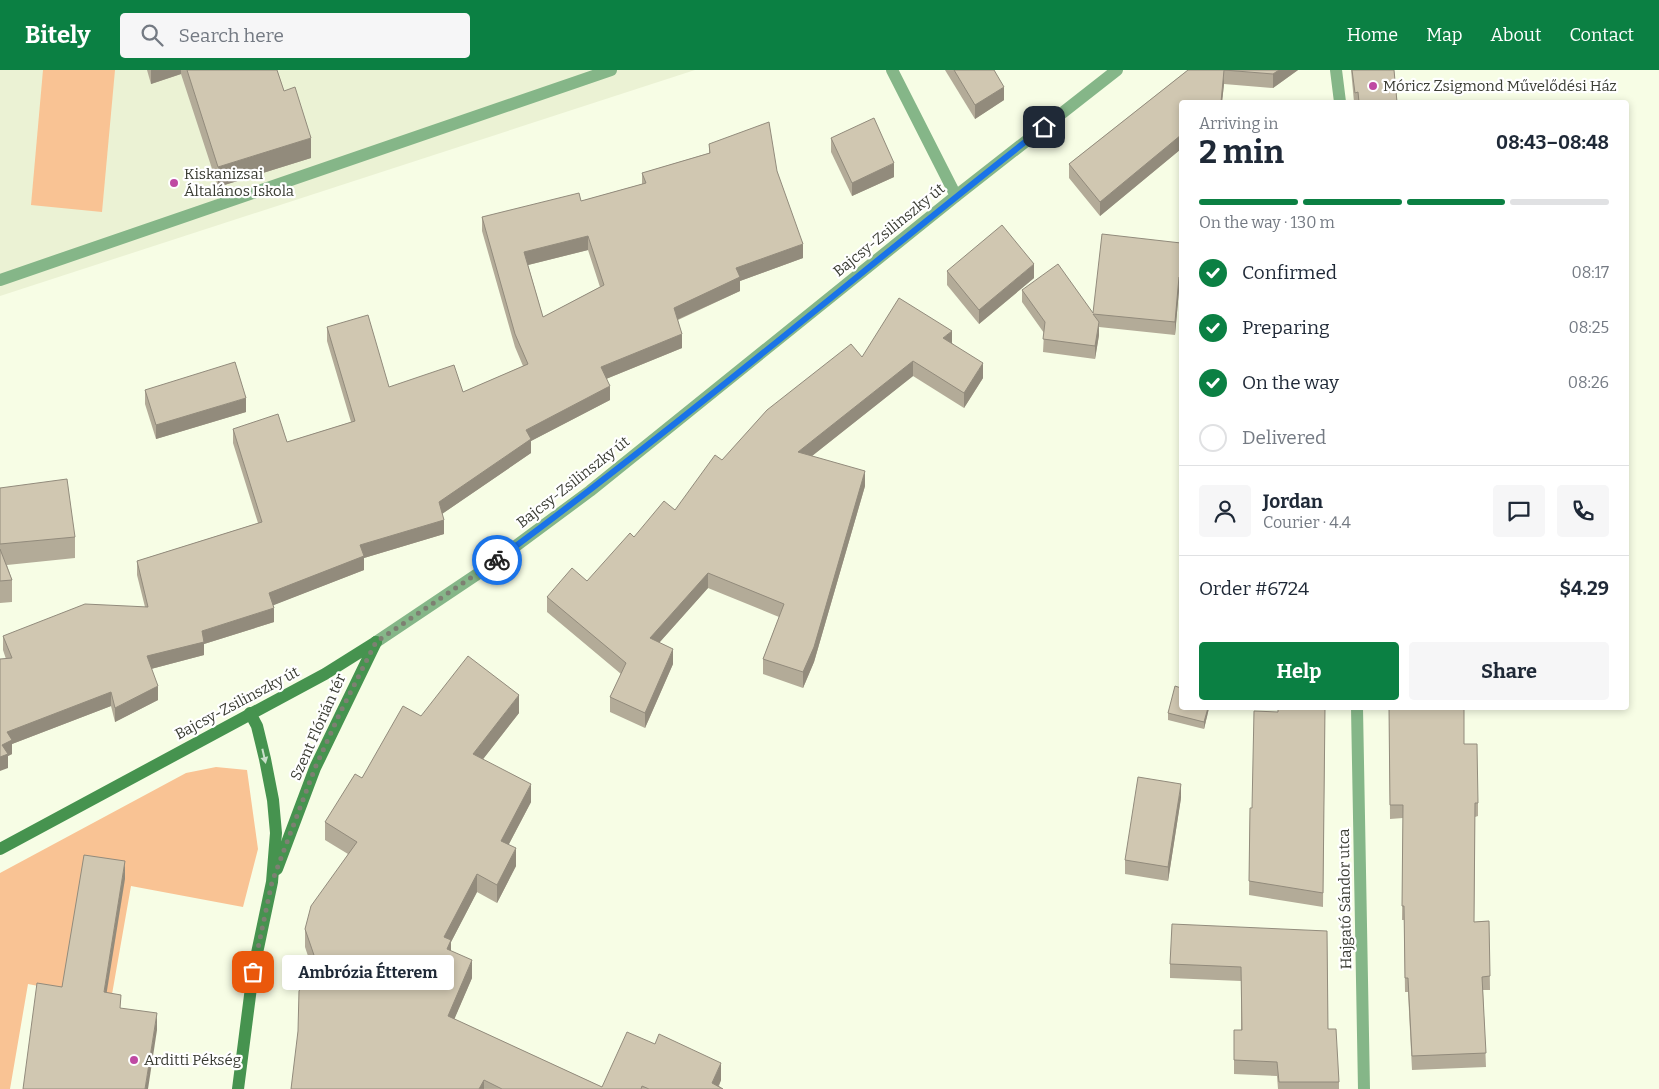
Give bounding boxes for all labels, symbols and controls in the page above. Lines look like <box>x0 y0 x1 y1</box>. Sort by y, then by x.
search box <box>120 13 470 58</box>
text: Bitely <box>25 21 90 49</box>
icon: search <box>138 21 166 49</box>
text: Search here <box>178 24 284 47</box>
text: Home <box>1347 24 1398 46</box>
text: Map <box>1426 24 1462 46</box>
text: About <box>1490 24 1541 46</box>
text: Contact <box>1569 24 1634 46</box>
place label: Móricz Zsigmond Művelődési Ház <box>1383 77 1617 95</box>
marker: Móricz Zsigmond Művelődési Ház <box>1367 80 1379 92</box>
pin <box>1023 106 1065 148</box>
icon: home <box>1030 113 1058 141</box>
text: Arriving in <box>1199 114 1278 133</box>
text: 08:43–08:48 <box>1496 131 1609 154</box>
text: 2 min <box>1199 133 1284 171</box>
place label: Kiskanizsai Általános Iskola <box>184 165 294 200</box>
marker: Kiskanizsai Általános Iskola <box>168 177 180 189</box>
street label: Bajcsy-Zsilinszky út <box>830 179 949 280</box>
text: On the way · 130 m <box>1199 213 1335 232</box>
icon: check <box>1199 259 1227 287</box>
text: Confirmed <box>1242 261 1337 284</box>
text: 08:17 <box>1571 263 1609 282</box>
icon: check <box>1199 314 1227 342</box>
text: Preparing <box>1242 316 1330 339</box>
text: 08:25 <box>1569 318 1609 337</box>
icon: check <box>1199 369 1227 397</box>
text: On the way <box>1242 371 1339 394</box>
text: 08:26 <box>1568 373 1609 392</box>
text: Delivered <box>1242 426 1326 449</box>
street label: Bajcsy-Zsilinszky út <box>513 432 633 532</box>
button: person <box>1199 485 1251 537</box>
button: chat <box>1493 485 1545 537</box>
button: phone <box>1557 485 1609 537</box>
text: Jordan <box>1263 490 1323 513</box>
text: Courier · 4.4 <box>1263 513 1351 532</box>
courier <box>472 535 522 585</box>
icon: bike <box>483 546 511 574</box>
text: Order #6724 <box>1199 577 1309 600</box>
text: $4.29 <box>1559 577 1609 600</box>
button: Help <box>1199 642 1399 700</box>
button: Share <box>1409 642 1609 700</box>
street label: Bajcsy-Zsilinszky út <box>172 662 303 743</box>
street label: Szent Flórián tér <box>286 670 350 783</box>
one-way arrow <box>260 748 268 763</box>
street label: Hajgató Sándor utca <box>1335 828 1355 970</box>
pin <box>232 951 274 993</box>
callout: Ambrózia Étterem <box>283 954 456 990</box>
icon: bag <box>239 958 267 986</box>
text: Ambrózia Étterem <box>298 963 438 982</box>
place label: Arditti Pékség <box>144 1051 241 1069</box>
marker: Arditti Pékség <box>128 1054 140 1066</box>

